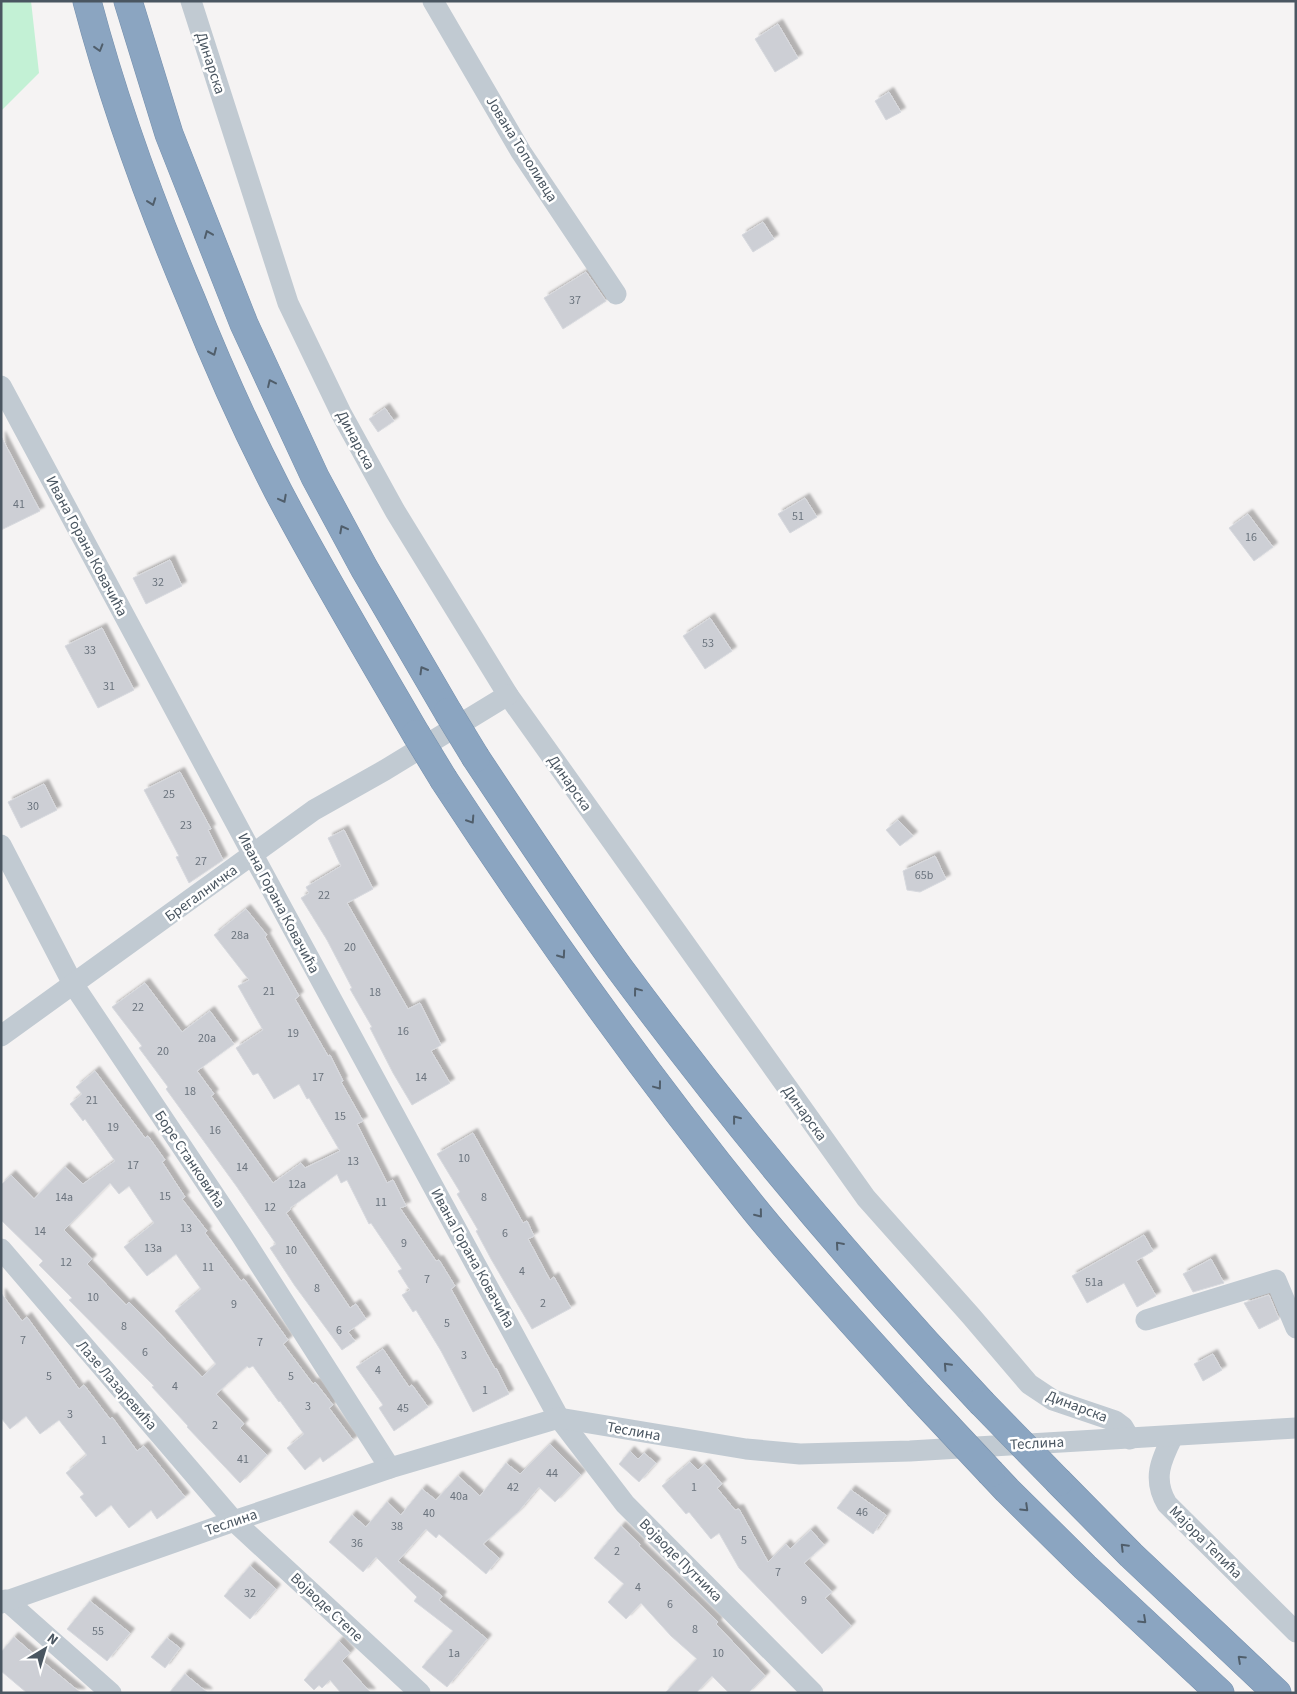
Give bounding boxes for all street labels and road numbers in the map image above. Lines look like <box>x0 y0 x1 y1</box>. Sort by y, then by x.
street label: Динарска <box>191 29 230 97</box>
street label: Јована Тополивца <box>481 92 563 206</box>
street label: Динарска <box>331 407 380 473</box>
street label: Ивана Горана Ковачића <box>41 472 133 620</box>
street label: Динарска <box>543 751 597 816</box>
street label: Ивана Горана Ковачића <box>233 829 325 977</box>
street label: Брегалничка <box>161 860 242 927</box>
street label: Динарска <box>777 1081 832 1145</box>
street label: Боре Станковића <box>149 1106 230 1212</box>
street label: Ивана Горана Ковачића <box>425 1185 520 1332</box>
street label: Лазе Лазаревића <box>72 1336 162 1435</box>
street label: Динарска <box>1043 1385 1111 1428</box>
street label: Теслина <box>606 1416 662 1447</box>
street label: Теслина <box>1010 1432 1065 1455</box>
street label: Мајора Тепића <box>1164 1501 1247 1584</box>
street label: Теслина <box>202 1504 260 1541</box>
street label: Војводе Путника <box>634 1514 727 1607</box>
street label: Војводе Степе <box>286 1568 368 1647</box>

